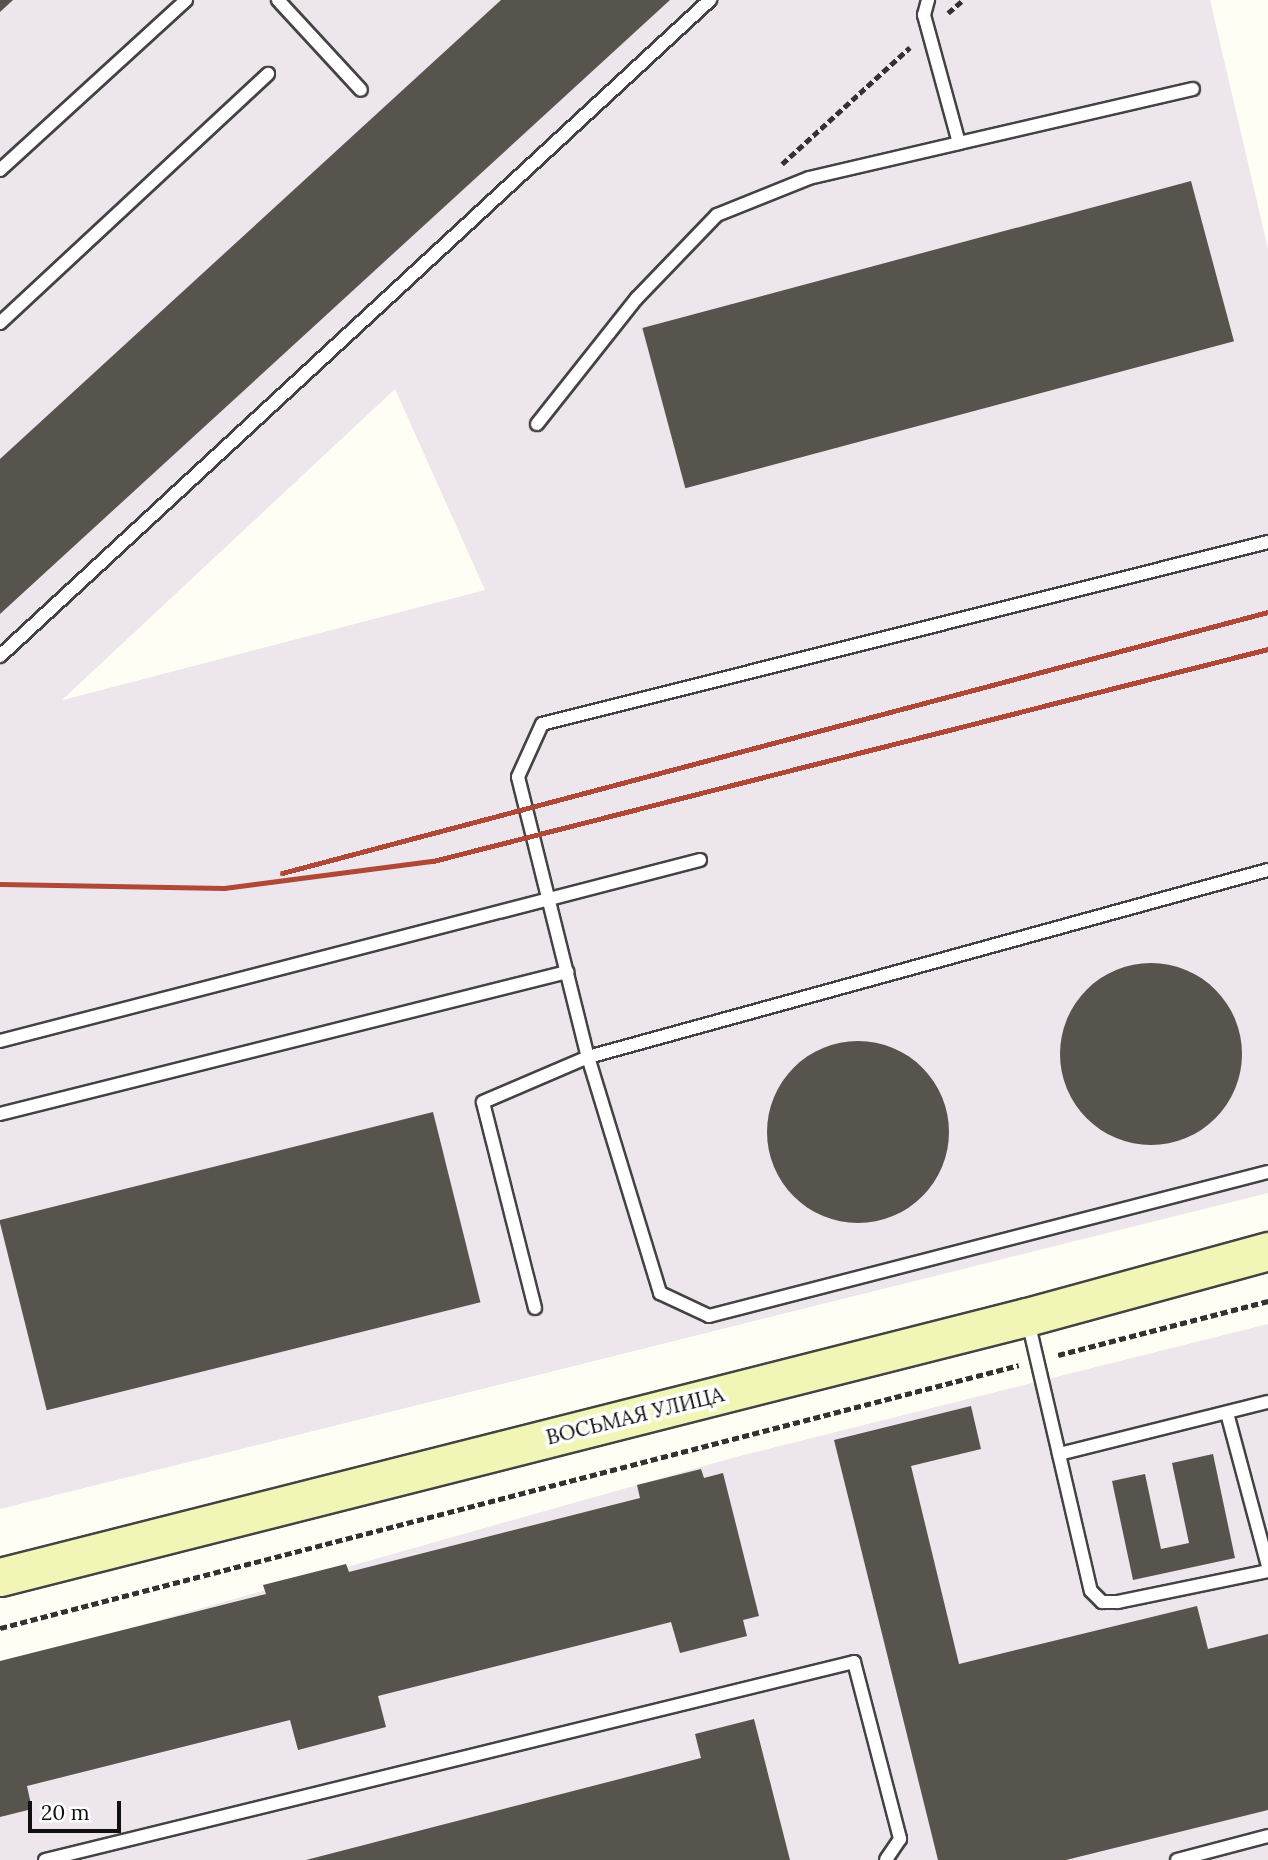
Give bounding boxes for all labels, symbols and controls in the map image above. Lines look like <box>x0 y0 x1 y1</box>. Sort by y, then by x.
street label: ВОСЬМАЯ УЛИЦА <box>543 1382 727 1450</box>
scale bar <box>32 1786 124 1830</box>
text: 20 m <box>41 1799 90 1826</box>

